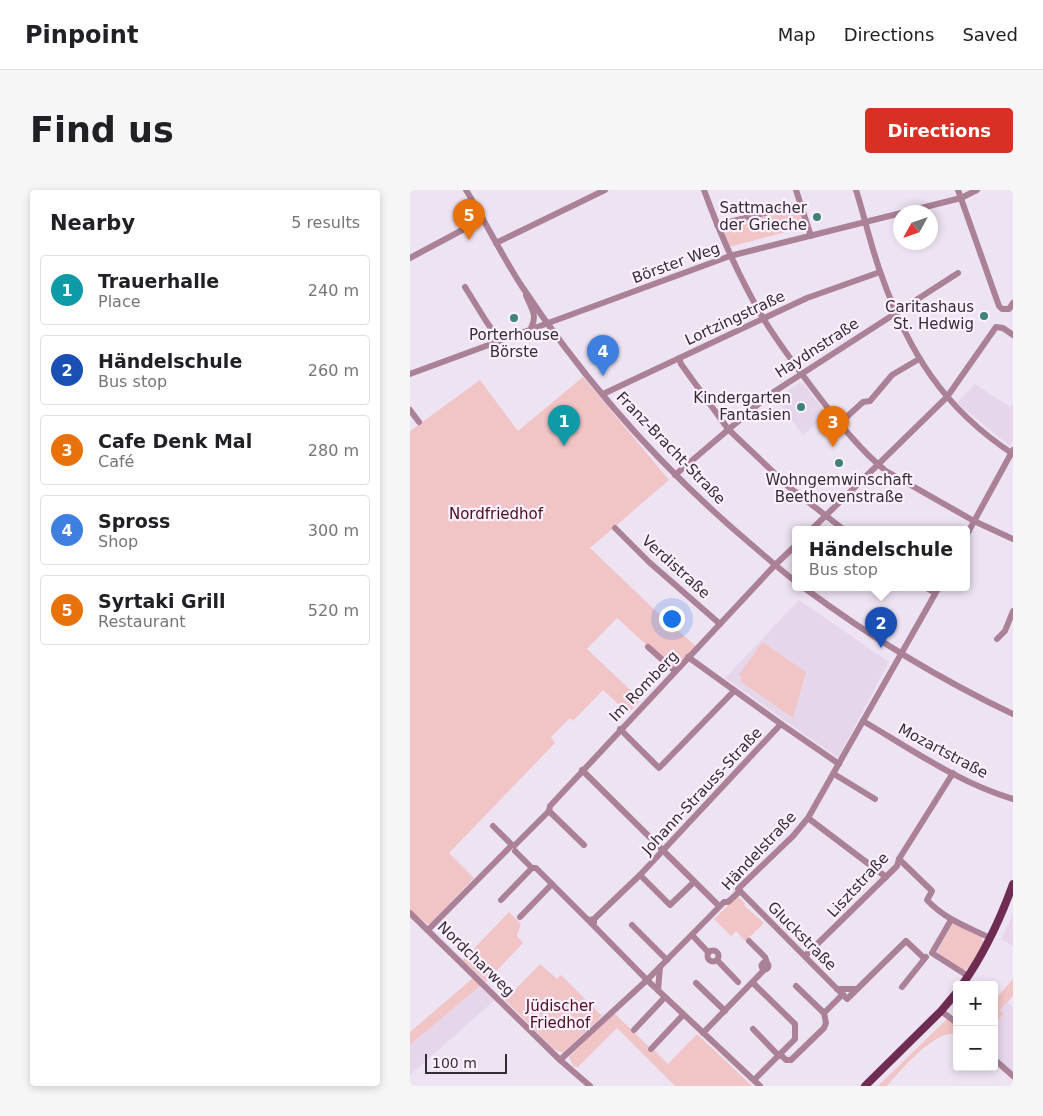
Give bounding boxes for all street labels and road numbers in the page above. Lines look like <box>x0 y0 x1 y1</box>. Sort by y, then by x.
street label: Börster Weg <box>630 239 722 287</box>
street label: Lortzingstraße <box>682 287 788 349</box>
street label: Haydnstraße <box>772 314 862 382</box>
street label: Franz-Bracht-Straße <box>613 388 729 508</box>
street label: Verdistraße <box>638 532 714 602</box>
street label: Im Romberg <box>606 647 682 725</box>
street label: Mozartstraße <box>895 720 991 782</box>
street label: Johann-Strauss-Straße <box>638 724 766 859</box>
street label: Händelstraße <box>718 808 800 894</box>
street label: Lisztstraße <box>824 849 892 921</box>
street label: Gluckstraße <box>764 898 840 974</box>
street label: Nordcharweg <box>434 918 518 1000</box>

